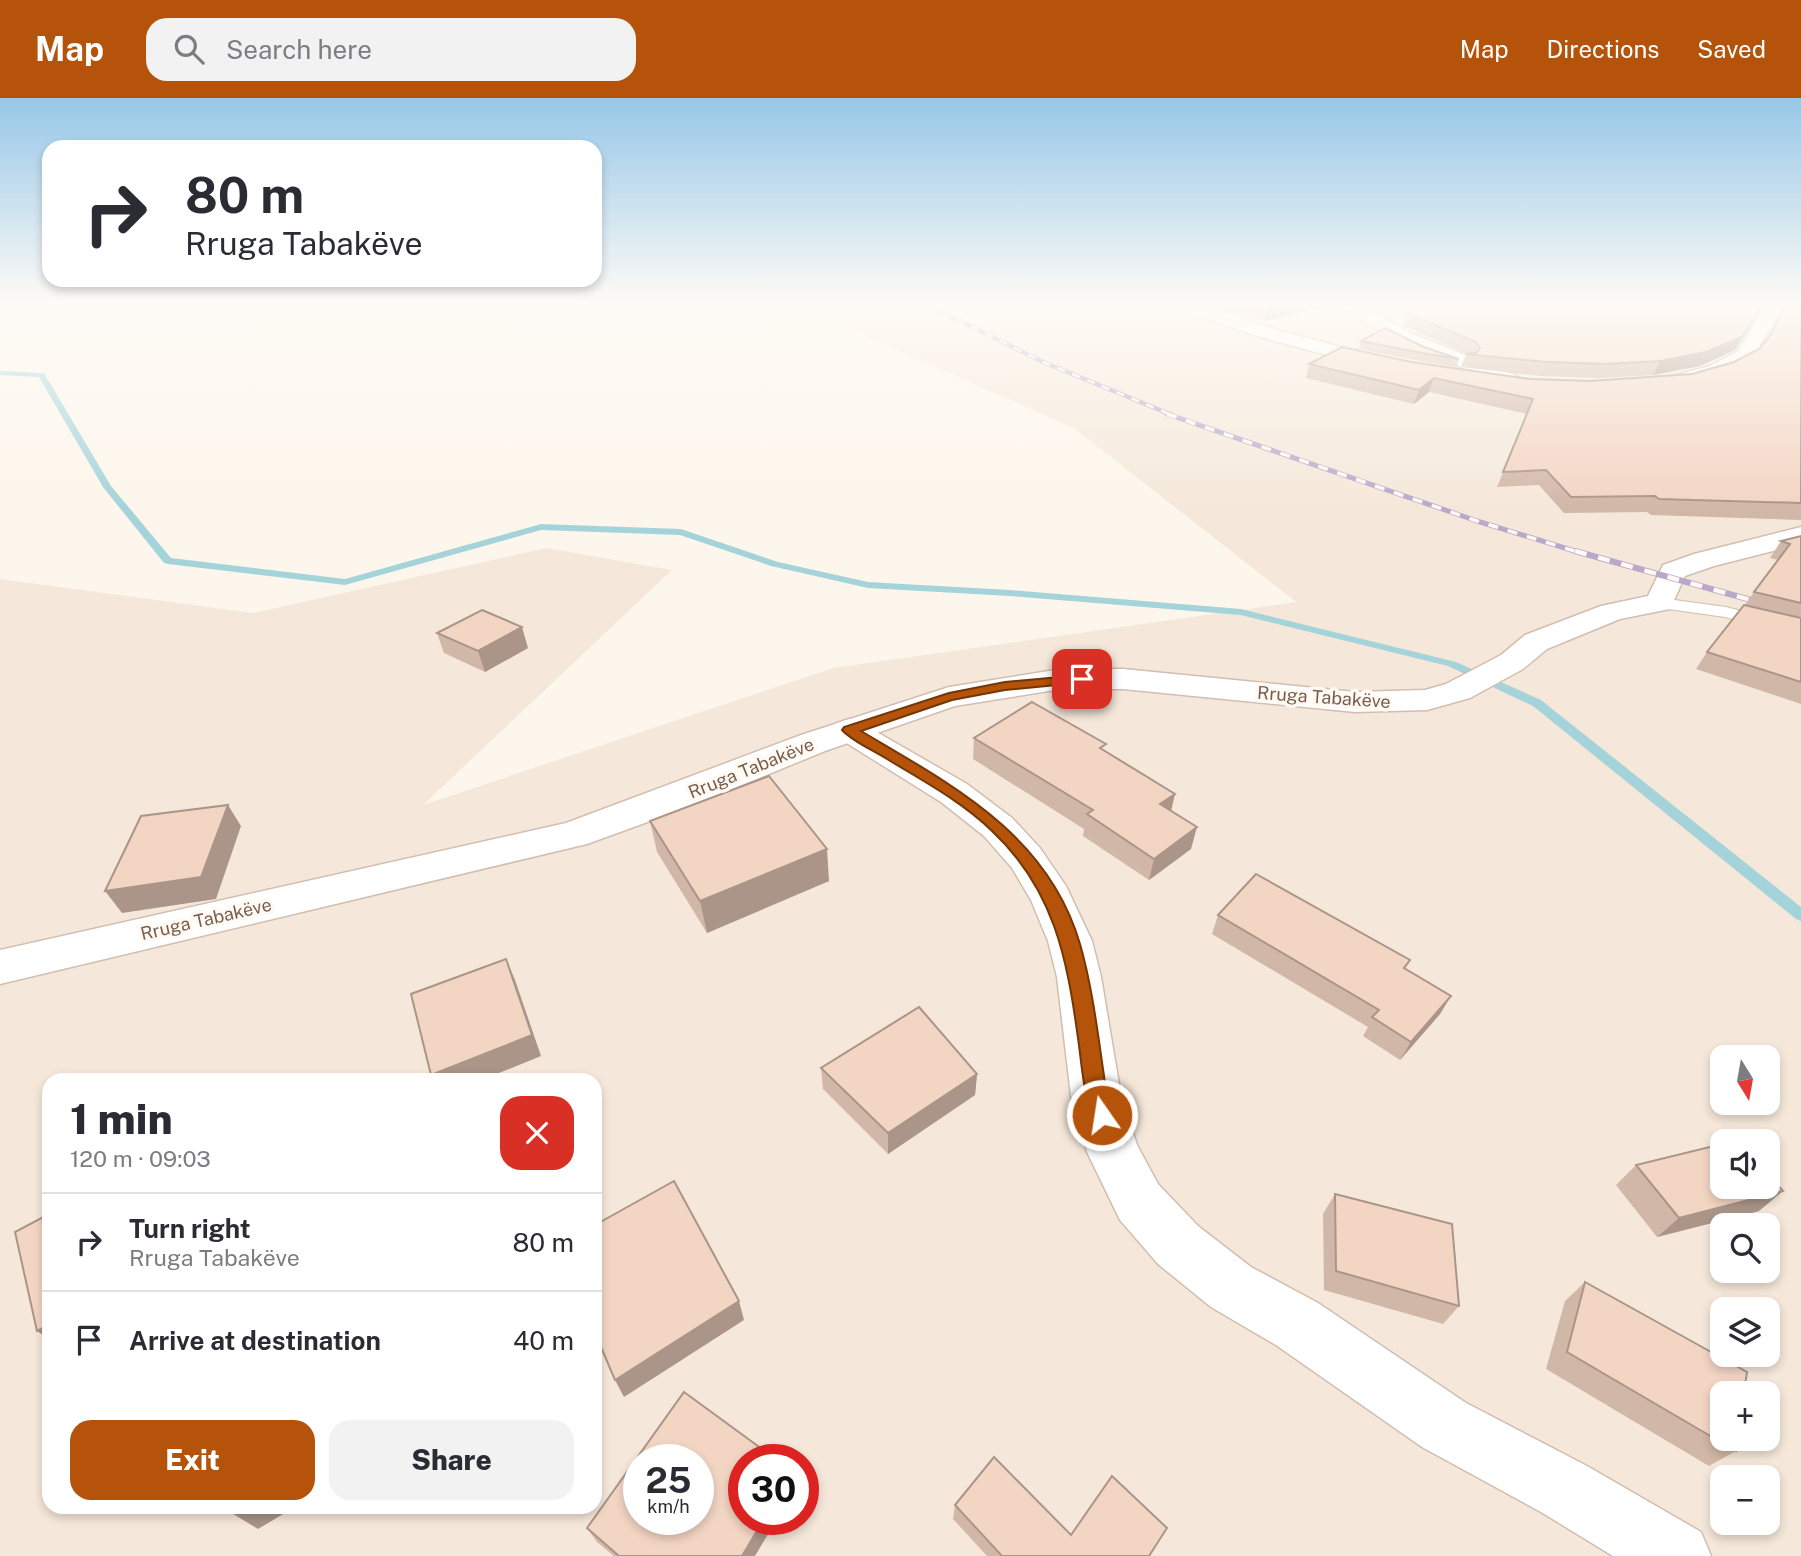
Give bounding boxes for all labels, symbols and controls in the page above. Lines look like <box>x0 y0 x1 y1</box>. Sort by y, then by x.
search box <box>146 18 636 81</box>
text: Map <box>35 30 104 68</box>
icon: search <box>170 30 208 68</box>
text: Search here <box>226 34 372 65</box>
text: Map <box>1460 35 1509 63</box>
text: Directions <box>1547 35 1659 63</box>
text: Saved <box>1697 35 1766 63</box>
text: 80 m <box>185 166 304 224</box>
icon: right <box>70 168 161 259</box>
text: Rruga Tabakëve <box>185 225 423 262</box>
pin <box>1052 649 1112 709</box>
icon: arrive <box>1063 660 1101 698</box>
street label: Rruga Tabakëve <box>1257 682 1391 712</box>
street label: Rruga Tabakëve <box>685 733 817 803</box>
street label: Rruga Tabakëve <box>138 894 274 944</box>
north arrow <box>1710 1045 1780 1115</box>
map controls <box>1710 1045 1780 1535</box>
position arrow <box>1065 1078 1139 1152</box>
text: 1 min <box>70 1094 173 1143</box>
button: close <box>500 1096 574 1170</box>
button: sound <box>1710 1129 1780 1199</box>
text: 120 m · 09:03 <box>70 1145 211 1172</box>
text: Turn right <box>129 1213 251 1244</box>
button: search <box>1710 1213 1780 1283</box>
icon: right <box>70 1223 108 1261</box>
text: 80 m <box>513 1227 574 1258</box>
text: Rruga Tabakëve <box>129 1244 300 1271</box>
button: layers <box>1710 1297 1780 1367</box>
icon: arrive <box>70 1321 108 1359</box>
text: Arrive at destination <box>129 1325 381 1356</box>
text: 40 m <box>513 1325 574 1356</box>
button: + <box>1710 1381 1780 1451</box>
button: Exit <box>70 1420 315 1500</box>
button: Share <box>329 1420 574 1500</box>
speed limit sign: 30 <box>728 1444 819 1535</box>
text: 25 <box>646 1460 691 1501</box>
button: − <box>1710 1465 1780 1535</box>
text: km/h <box>647 1496 690 1517</box>

